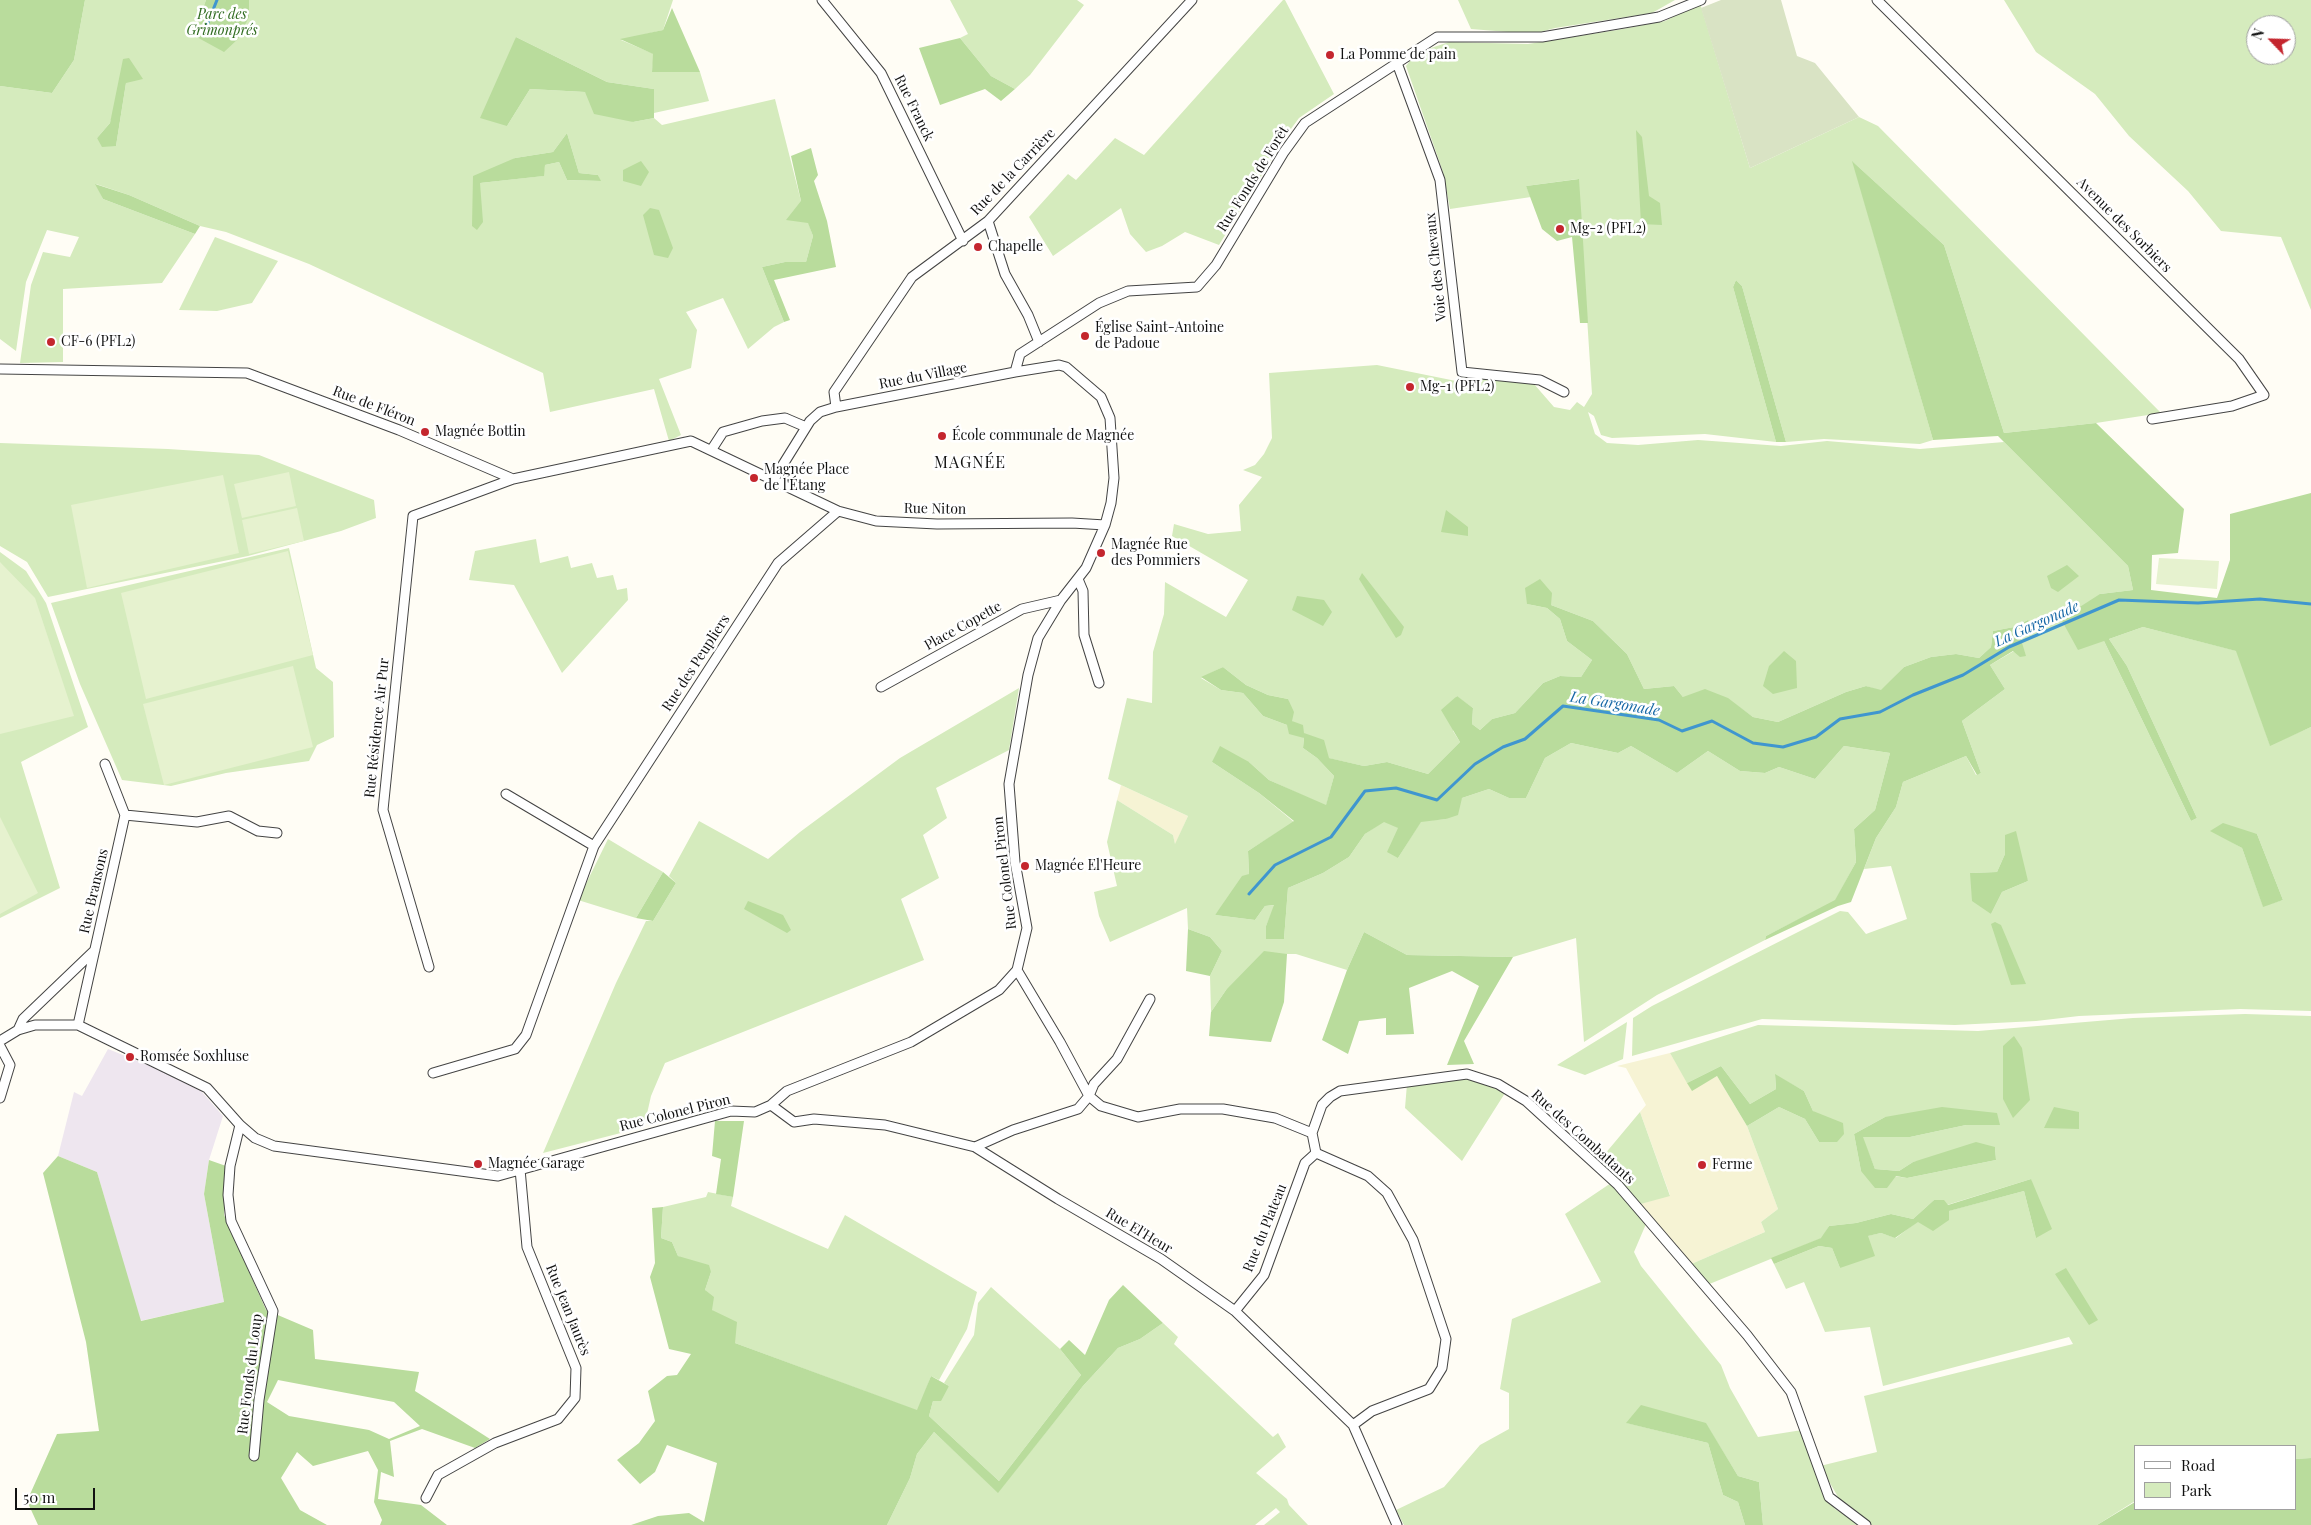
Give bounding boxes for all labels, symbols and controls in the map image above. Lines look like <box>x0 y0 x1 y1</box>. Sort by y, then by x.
park label: Parc des Grimonprés <box>186 7 258 40</box>
north arrow <box>2246 15 2296 65</box>
text: N <box>2247 26 2268 43</box>
place label: La Pomme de pain <box>1340 47 1456 63</box>
marker: La Pomme de pain <box>1324 49 1336 61</box>
street label: Rue Franck <box>891 72 937 144</box>
street label: Rue Fonds de Forêt <box>1214 123 1292 235</box>
street label: Rue de la Carrière <box>967 125 1059 219</box>
street label: Avenue des Sorbiers <box>2073 174 2175 276</box>
street label: Voie des Chevaux <box>1422 212 1450 322</box>
place label: Mg-2 (PFL2) <box>1570 221 1646 237</box>
marker: Mg-2 (PFL2) <box>1554 223 1566 235</box>
place label: Chapelle <box>988 239 1043 255</box>
marker: Chapelle <box>972 241 984 253</box>
place label: Église Saint-Antoine de Padoue <box>1095 320 1224 352</box>
marker: Église Saint-Antoine de Padoue <box>1079 330 1091 342</box>
place label: CF-6 (PFL2) <box>61 334 135 350</box>
marker: CF-6 (PFL2) <box>45 336 57 348</box>
street label: Rue du Village <box>878 359 968 393</box>
place label: Mg-1 (PFL2) <box>1420 379 1494 395</box>
marker: Mg-1 (PFL2) <box>1404 381 1416 393</box>
street label: Rue de Fléron <box>330 383 418 429</box>
place label: Magnée Bottin <box>435 424 526 440</box>
marker: Magnée Bottin <box>419 426 431 438</box>
place label: École communale de Magnée <box>952 428 1134 444</box>
marker: École communale de Magnée <box>936 430 948 442</box>
district label: MAGNÉE <box>933 453 1007 473</box>
place label: Magnée Place de l'Étang <box>764 462 849 494</box>
marker: Magnée Place de l'Étang <box>748 472 760 484</box>
street label: Rue Niton <box>904 500 966 518</box>
place label: Magnée Rue des Pommiers <box>1111 537 1200 570</box>
marker: Magnée Rue des Pommiers <box>1095 547 1107 559</box>
water label: La Gargonade <box>1992 597 2082 651</box>
street label: Place Copette <box>922 598 1004 654</box>
street label: Rue des Peupliers <box>659 612 733 714</box>
street label: Rue Résidence Air Pur <box>361 657 393 799</box>
water label: La Gargonade <box>1569 688 1661 720</box>
street label: Rue Colonel Piron <box>990 816 1020 930</box>
street label: Rue Bransons <box>76 847 112 935</box>
place label: Magnée El'Heure <box>1035 858 1141 874</box>
marker: Magnée El'Heure <box>1019 860 1031 872</box>
place label: Romsée Soxhluse <box>140 1049 249 1065</box>
marker: Romsée Soxhluse <box>124 1051 136 1063</box>
street label: Rue des Combattants <box>1528 1086 1638 1188</box>
street label: Rue Colonel Piron <box>618 1091 732 1135</box>
place label: Magnée Garage <box>488 1156 585 1172</box>
place label: Ferme <box>1712 1157 1752 1173</box>
marker: Magnée Garage <box>472 1158 484 1170</box>
marker: Ferme <box>1696 1159 1708 1171</box>
street label: Rue du Plateau <box>1240 1181 1290 1275</box>
street label: Rue El'Heur <box>1103 1205 1175 1257</box>
street label: Rue Jean Jaurès <box>542 1262 594 1358</box>
street label: Rue Fonds du Loup <box>234 1313 266 1435</box>
legend <box>2134 1445 2296 1510</box>
text: Road <box>2181 1455 2215 1475</box>
scale bar <box>18 1478 98 1510</box>
text: Park <box>2181 1480 2212 1500</box>
text: 50 m <box>23 1487 55 1507</box>

